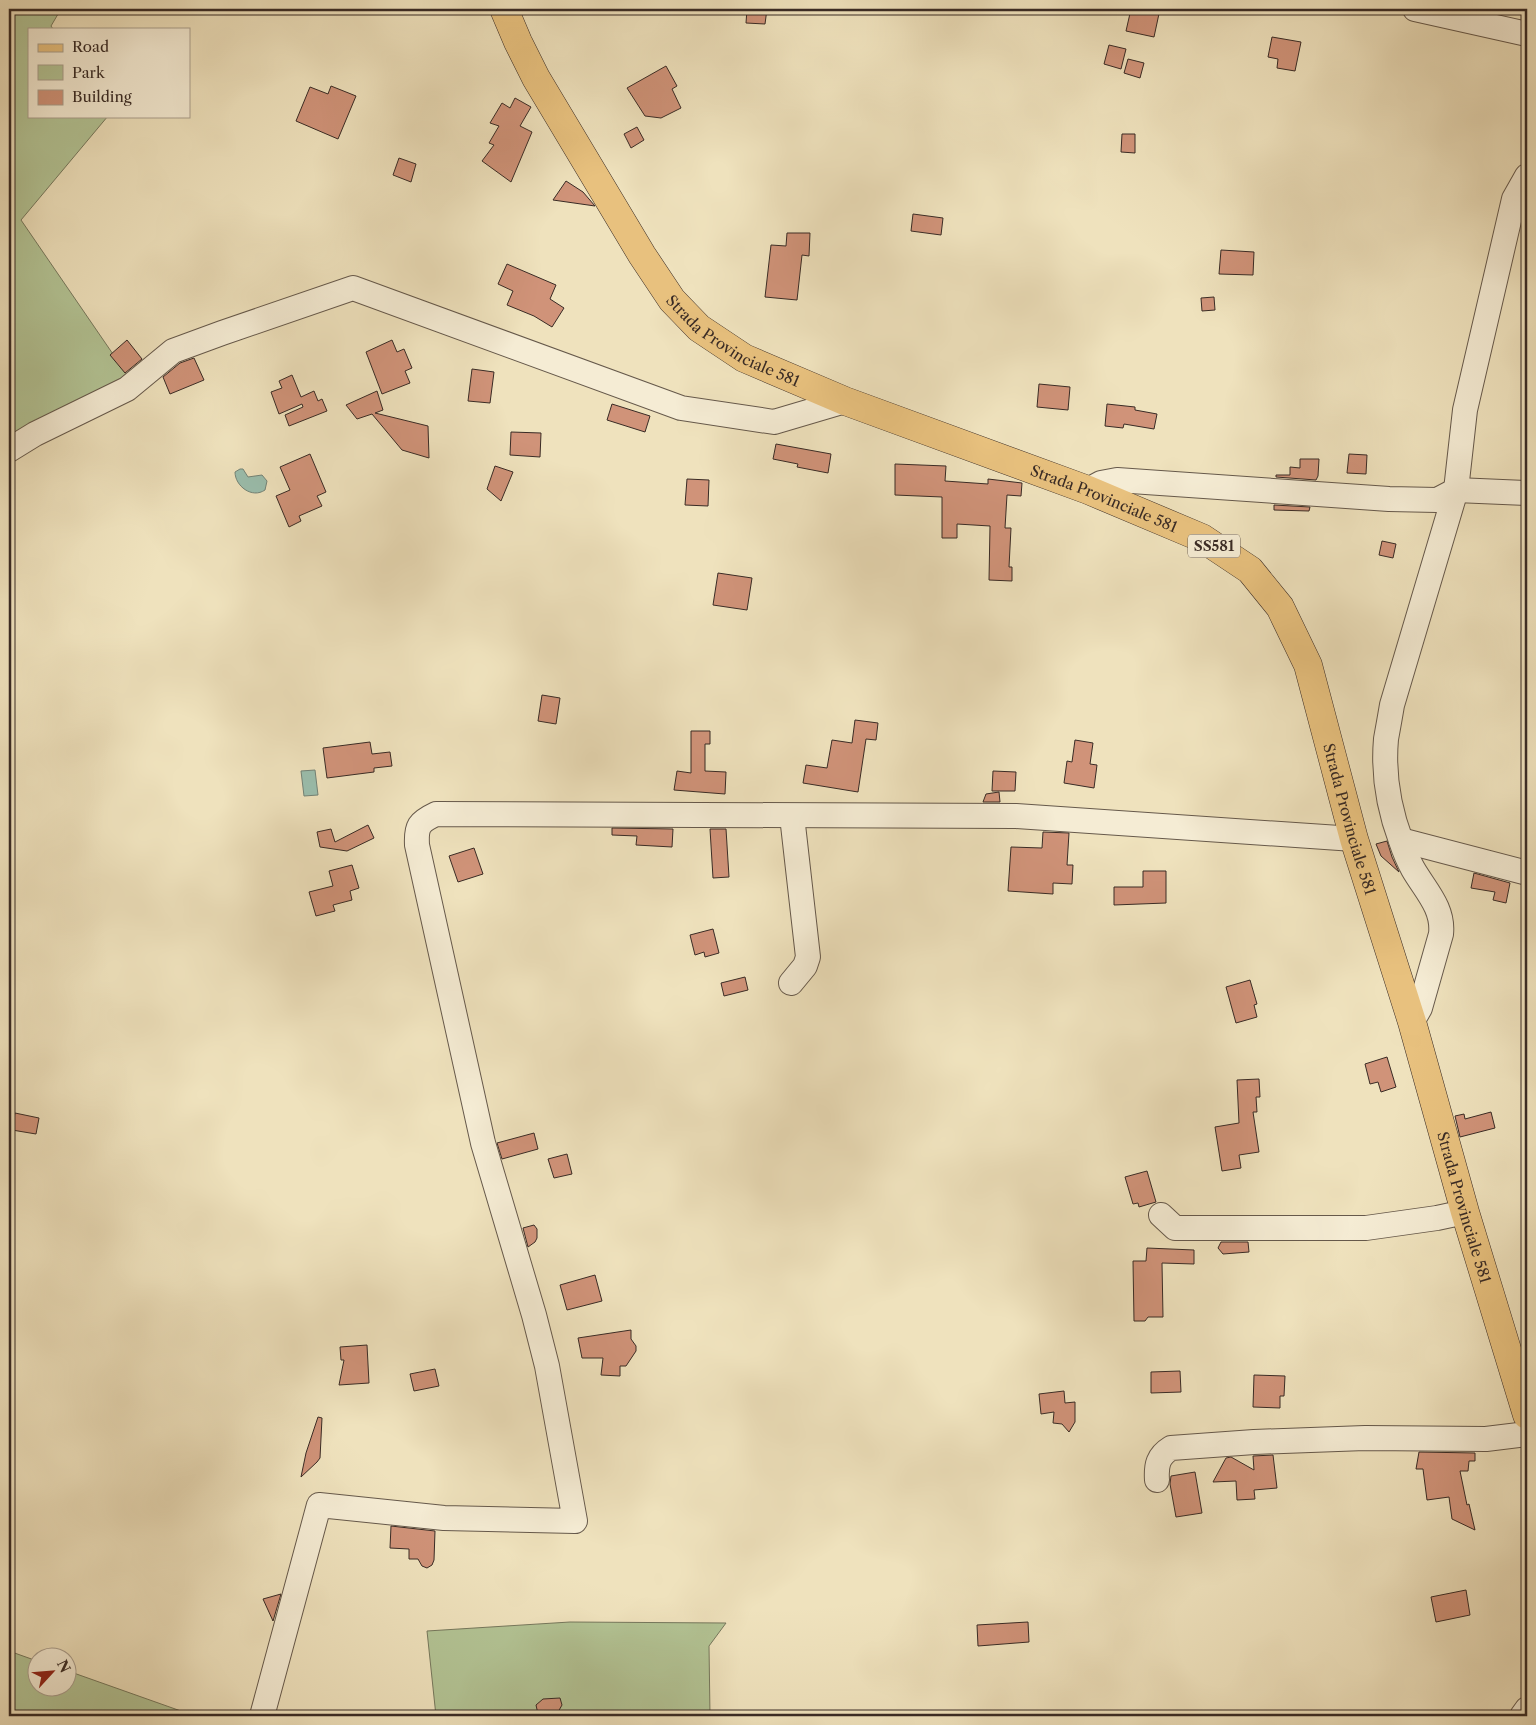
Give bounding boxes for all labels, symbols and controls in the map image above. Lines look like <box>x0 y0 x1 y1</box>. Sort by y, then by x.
legend <box>28 28 190 118</box>
text: Road <box>72 37 109 56</box>
text: Park <box>72 63 106 82</box>
text: Building <box>72 87 132 106</box>
street label: Strada Provinciale 581 <box>662 291 804 391</box>
street label: Strada Provinciale 581 <box>1028 460 1181 536</box>
road number: SS581 <box>1188 534 1240 558</box>
street label: Strada Provinciale 581 <box>1320 741 1381 898</box>
street label: Strada Provinciale 581 <box>1434 1129 1496 1286</box>
north arrow <box>28 1648 78 1698</box>
text: N <box>53 1657 74 1676</box>

